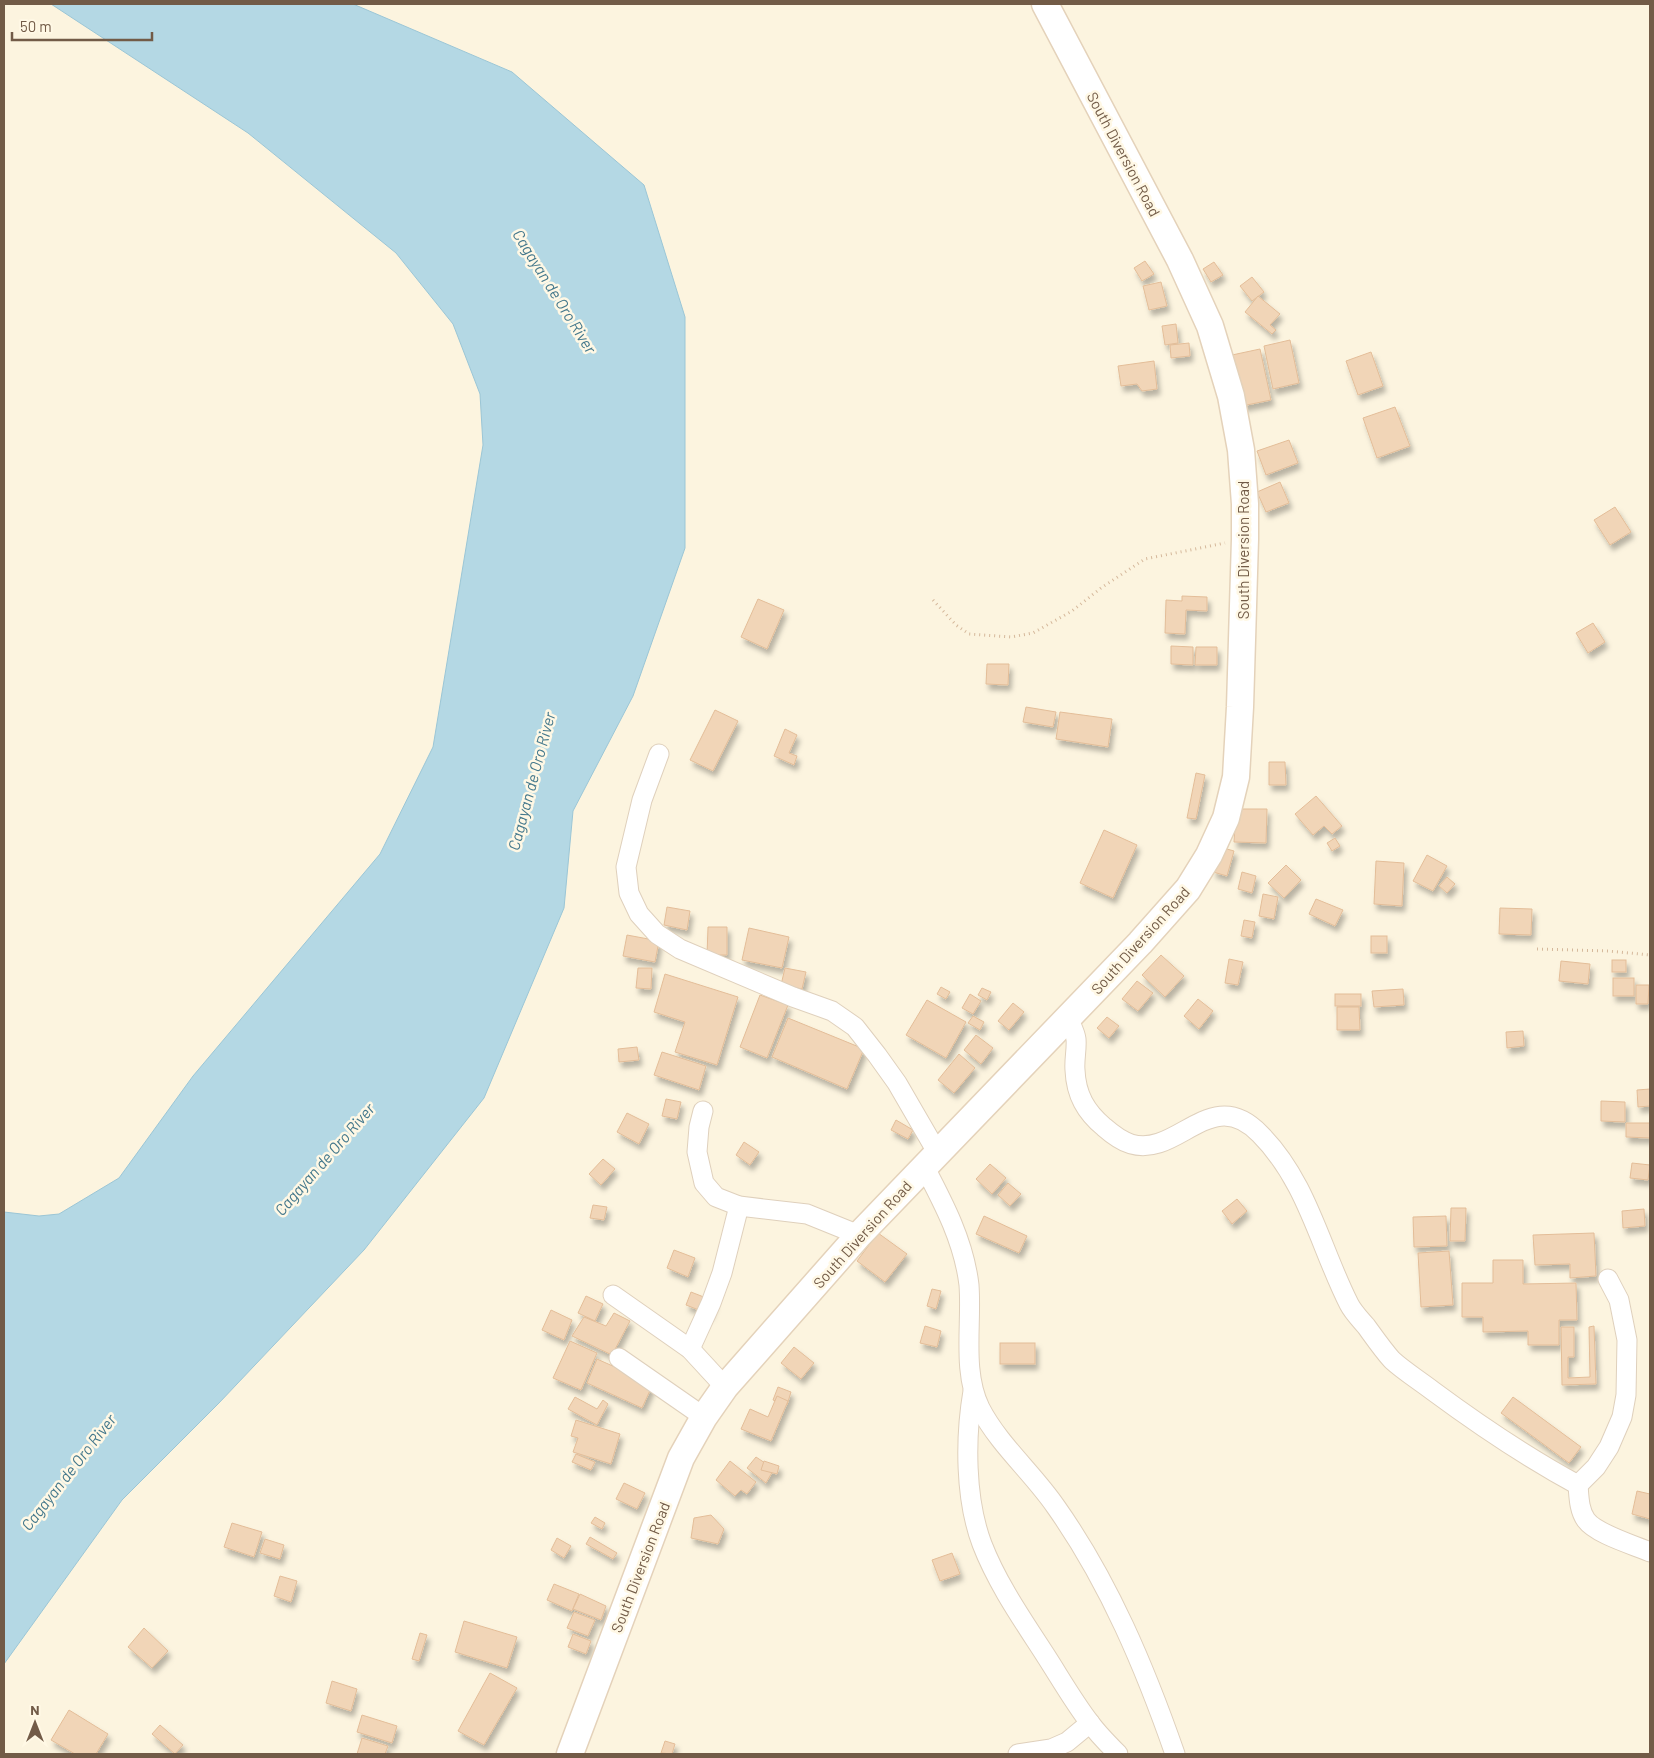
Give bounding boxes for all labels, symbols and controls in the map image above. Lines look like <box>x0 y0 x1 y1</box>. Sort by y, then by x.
scale bar <box>12 10 152 42</box>
text: 50 m <box>20 17 52 35</box>
street label: South Diversion Road <box>1084 89 1164 219</box>
water label: Cagayan de Oro River <box>509 226 601 358</box>
street label: South Diversion Road <box>1234 481 1252 619</box>
water label: Cagayan de Oro River <box>503 708 559 852</box>
street label: South Diversion Road <box>1087 883 1193 997</box>
water label: Cagayan de Oro River <box>270 1098 379 1219</box>
street label: South Diversion Road <box>809 1177 915 1291</box>
water label: Cagayan de Oro River <box>17 1409 120 1534</box>
street label: South Diversion Road <box>607 1499 673 1635</box>
north arrow <box>10 1698 60 1748</box>
text: N <box>30 1701 40 1718</box>

